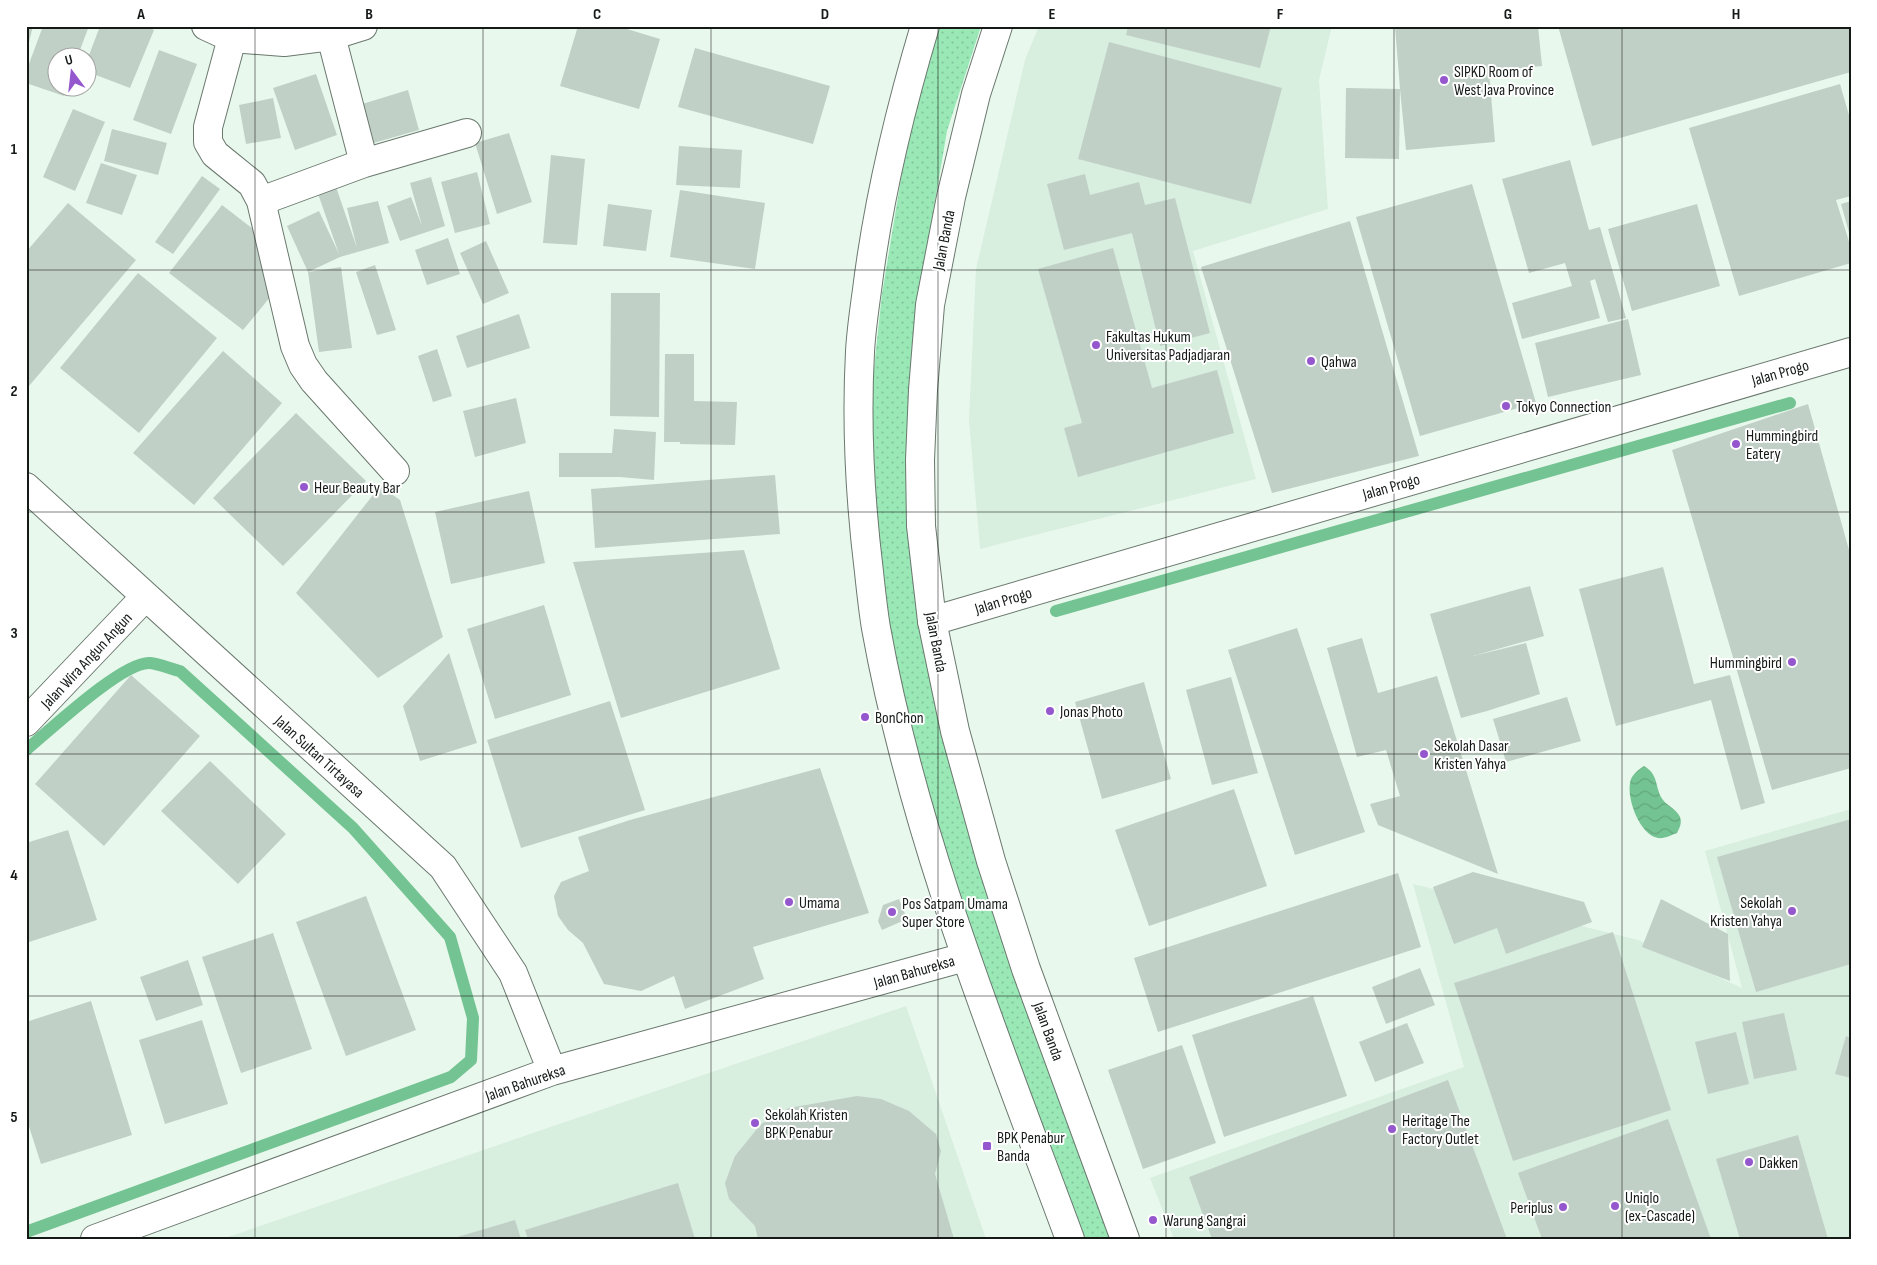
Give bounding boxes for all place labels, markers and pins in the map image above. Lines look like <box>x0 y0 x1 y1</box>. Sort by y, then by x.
place label: SIPKD Room of West Java Province <box>1454 63 1554 100</box>
marker: SIPKD Room of West Java Province <box>1438 74 1450 86</box>
place label: Fakultas Hukum Universitas Padjadjaran <box>1106 328 1230 365</box>
marker: Fakultas Hukum Universitas Padjadjaran <box>1090 339 1102 351</box>
place label: Qahwa <box>1321 353 1357 372</box>
marker: Qahwa <box>1305 355 1317 367</box>
place label: Tokyo Connection <box>1516 398 1611 417</box>
marker: Tokyo Connection <box>1500 400 1512 412</box>
place label: Hummingbird Eatery <box>1746 427 1818 464</box>
marker: Hummingbird Eatery <box>1730 438 1742 450</box>
place label: Heur Beauty Bar <box>314 479 401 498</box>
marker: Heur Beauty Bar <box>298 481 310 493</box>
place label: Hummingbird <box>1710 654 1782 673</box>
marker: Hummingbird <box>1786 656 1798 668</box>
place label: Jonas Photo <box>1059 703 1123 722</box>
marker: Jonas Photo <box>1044 705 1056 717</box>
place label: BonChon <box>875 709 924 728</box>
marker: BonChon <box>859 711 871 723</box>
place label: Sekolah Dasar Kristen Yahya <box>1434 737 1509 774</box>
marker: Sekolah Dasar Kristen Yahya <box>1418 748 1430 760</box>
place label: Umama <box>799 894 840 913</box>
place label: Sekolah Kristen Yahya <box>1710 894 1782 931</box>
place label: Pos Satpam Umama Super Store <box>902 895 1008 932</box>
marker: Umama <box>783 896 795 908</box>
marker: Sekolah Kristen Yahya <box>1786 905 1798 917</box>
marker: Pos Satpam Umama Super Store <box>886 906 898 918</box>
place label: Sekolah Kristen BPK Penabur <box>765 1106 848 1143</box>
place label: Heritage The Factory Outlet <box>1402 1112 1479 1149</box>
marker: Sekolah Kristen BPK Penabur <box>749 1117 761 1129</box>
marker: Heritage The Factory Outlet <box>1386 1123 1398 1135</box>
place label: BPK Penabur Banda <box>997 1129 1065 1166</box>
marker: BPK Penabur Banda <box>981 1140 993 1152</box>
place label: Dakken <box>1759 1154 1798 1173</box>
marker: Dakken <box>1743 1156 1755 1168</box>
place label: Uniqlo (ex-Cascade) <box>1625 1189 1695 1226</box>
place label: Periplus <box>1510 1199 1553 1218</box>
marker: Uniqlo (ex-Cascade) <box>1609 1200 1621 1212</box>
marker: Periplus <box>1557 1201 1569 1213</box>
place label: Warung Sangrai <box>1163 1212 1246 1231</box>
marker: Warung Sangrai <box>1147 1214 1159 1226</box>

